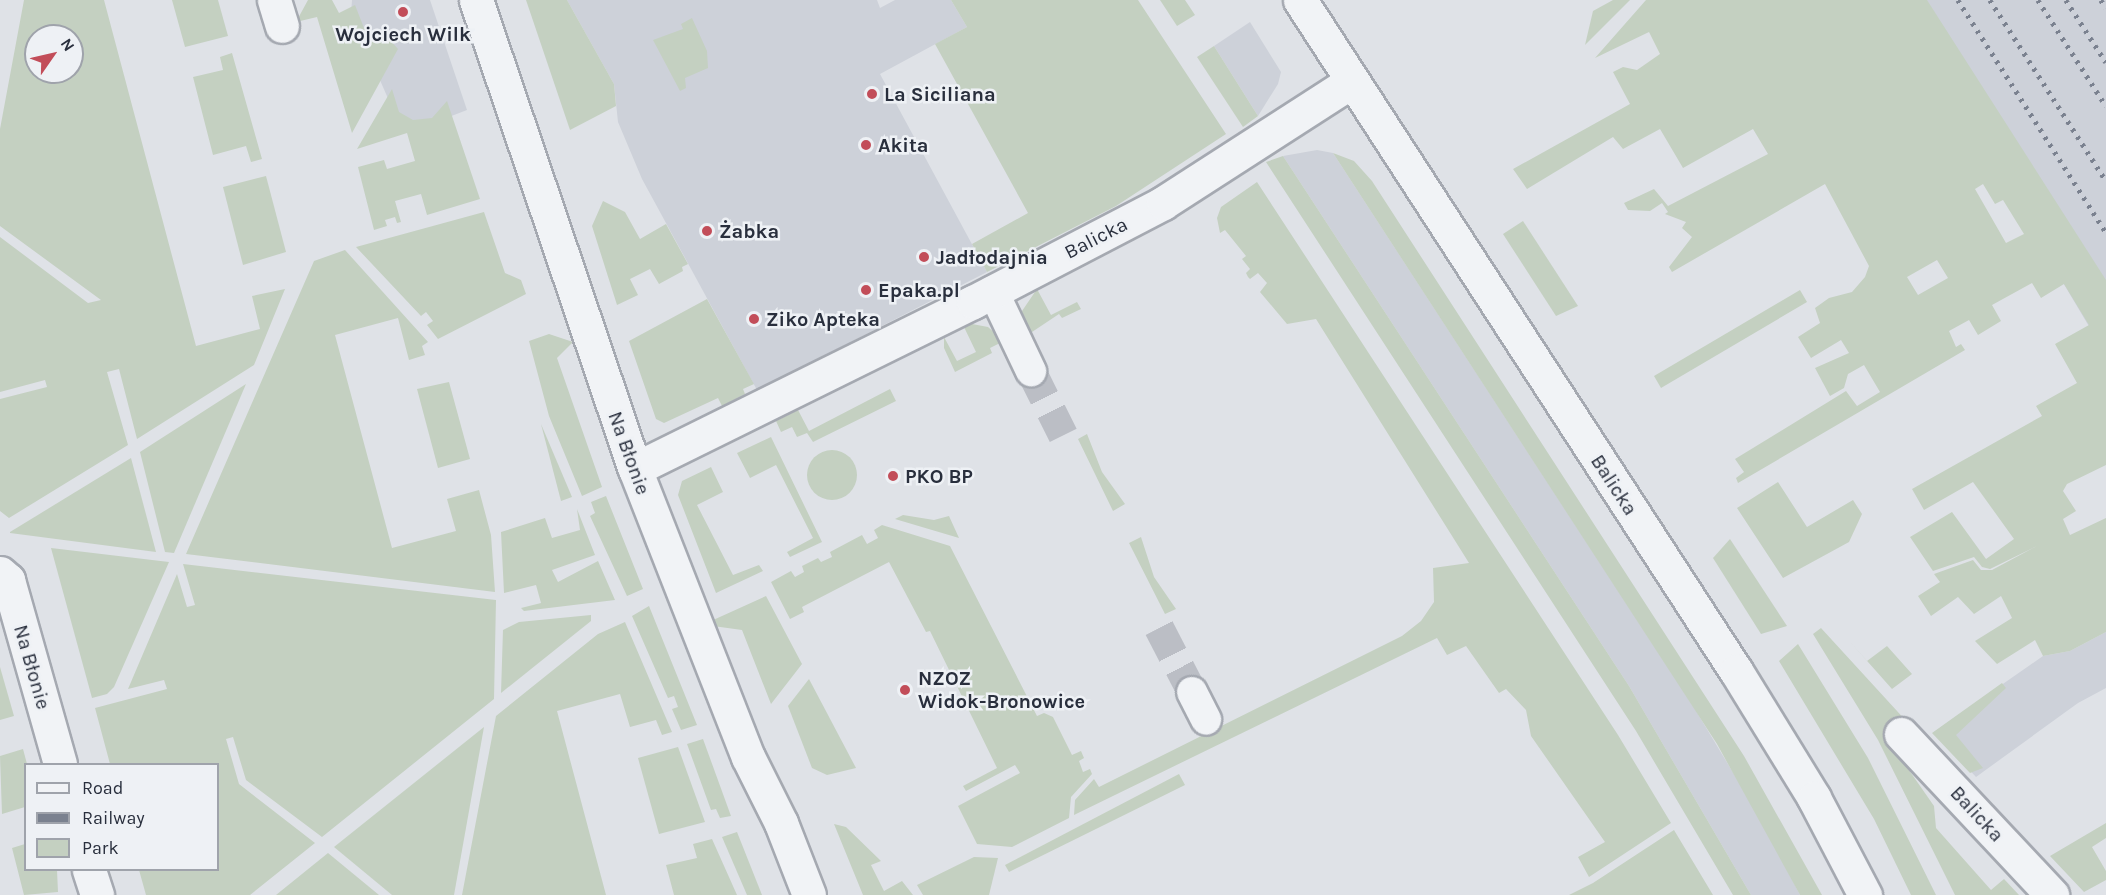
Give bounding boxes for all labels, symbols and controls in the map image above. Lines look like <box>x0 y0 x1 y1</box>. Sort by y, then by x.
marker: Wojciech Wilk <box>396 5 410 19</box>
place label: Wojciech Wilk <box>335 22 471 46</box>
north arrow <box>24 24 84 84</box>
text: N <box>57 35 79 55</box>
place label: La Siciliana <box>884 82 996 106</box>
marker: La Siciliana <box>865 87 879 101</box>
place label: Akita <box>878 133 928 157</box>
marker: Akita <box>859 138 873 152</box>
street label: Balicka <box>1060 212 1132 264</box>
place label: Żabka <box>719 219 779 243</box>
marker: Żabka <box>700 224 714 238</box>
place label: Jadłodajnia <box>936 245 1048 269</box>
marker: Jadłodajnia <box>917 250 931 264</box>
place label: Epaka.pl <box>878 278 960 302</box>
marker: Epaka.pl <box>859 283 873 297</box>
place label: Ziko Apteka <box>766 307 880 331</box>
marker: Ziko Apteka <box>747 312 761 326</box>
street label: Na Błonie <box>603 408 655 498</box>
street label: Balicka <box>1586 450 1642 520</box>
place label: PKO BP <box>905 464 973 488</box>
marker: PKO BP <box>886 469 900 483</box>
street label: Na Błonie <box>9 622 55 712</box>
place label: NZOZ Widok-Bronowice <box>918 666 1085 713</box>
marker: NZOZ Widok-Bronowice <box>896 681 914 699</box>
legend <box>24 763 219 871</box>
text: Road <box>82 777 123 799</box>
street label: Balicka <box>1945 781 2009 847</box>
text: Railway <box>82 807 145 829</box>
text: Park <box>82 837 119 859</box>

